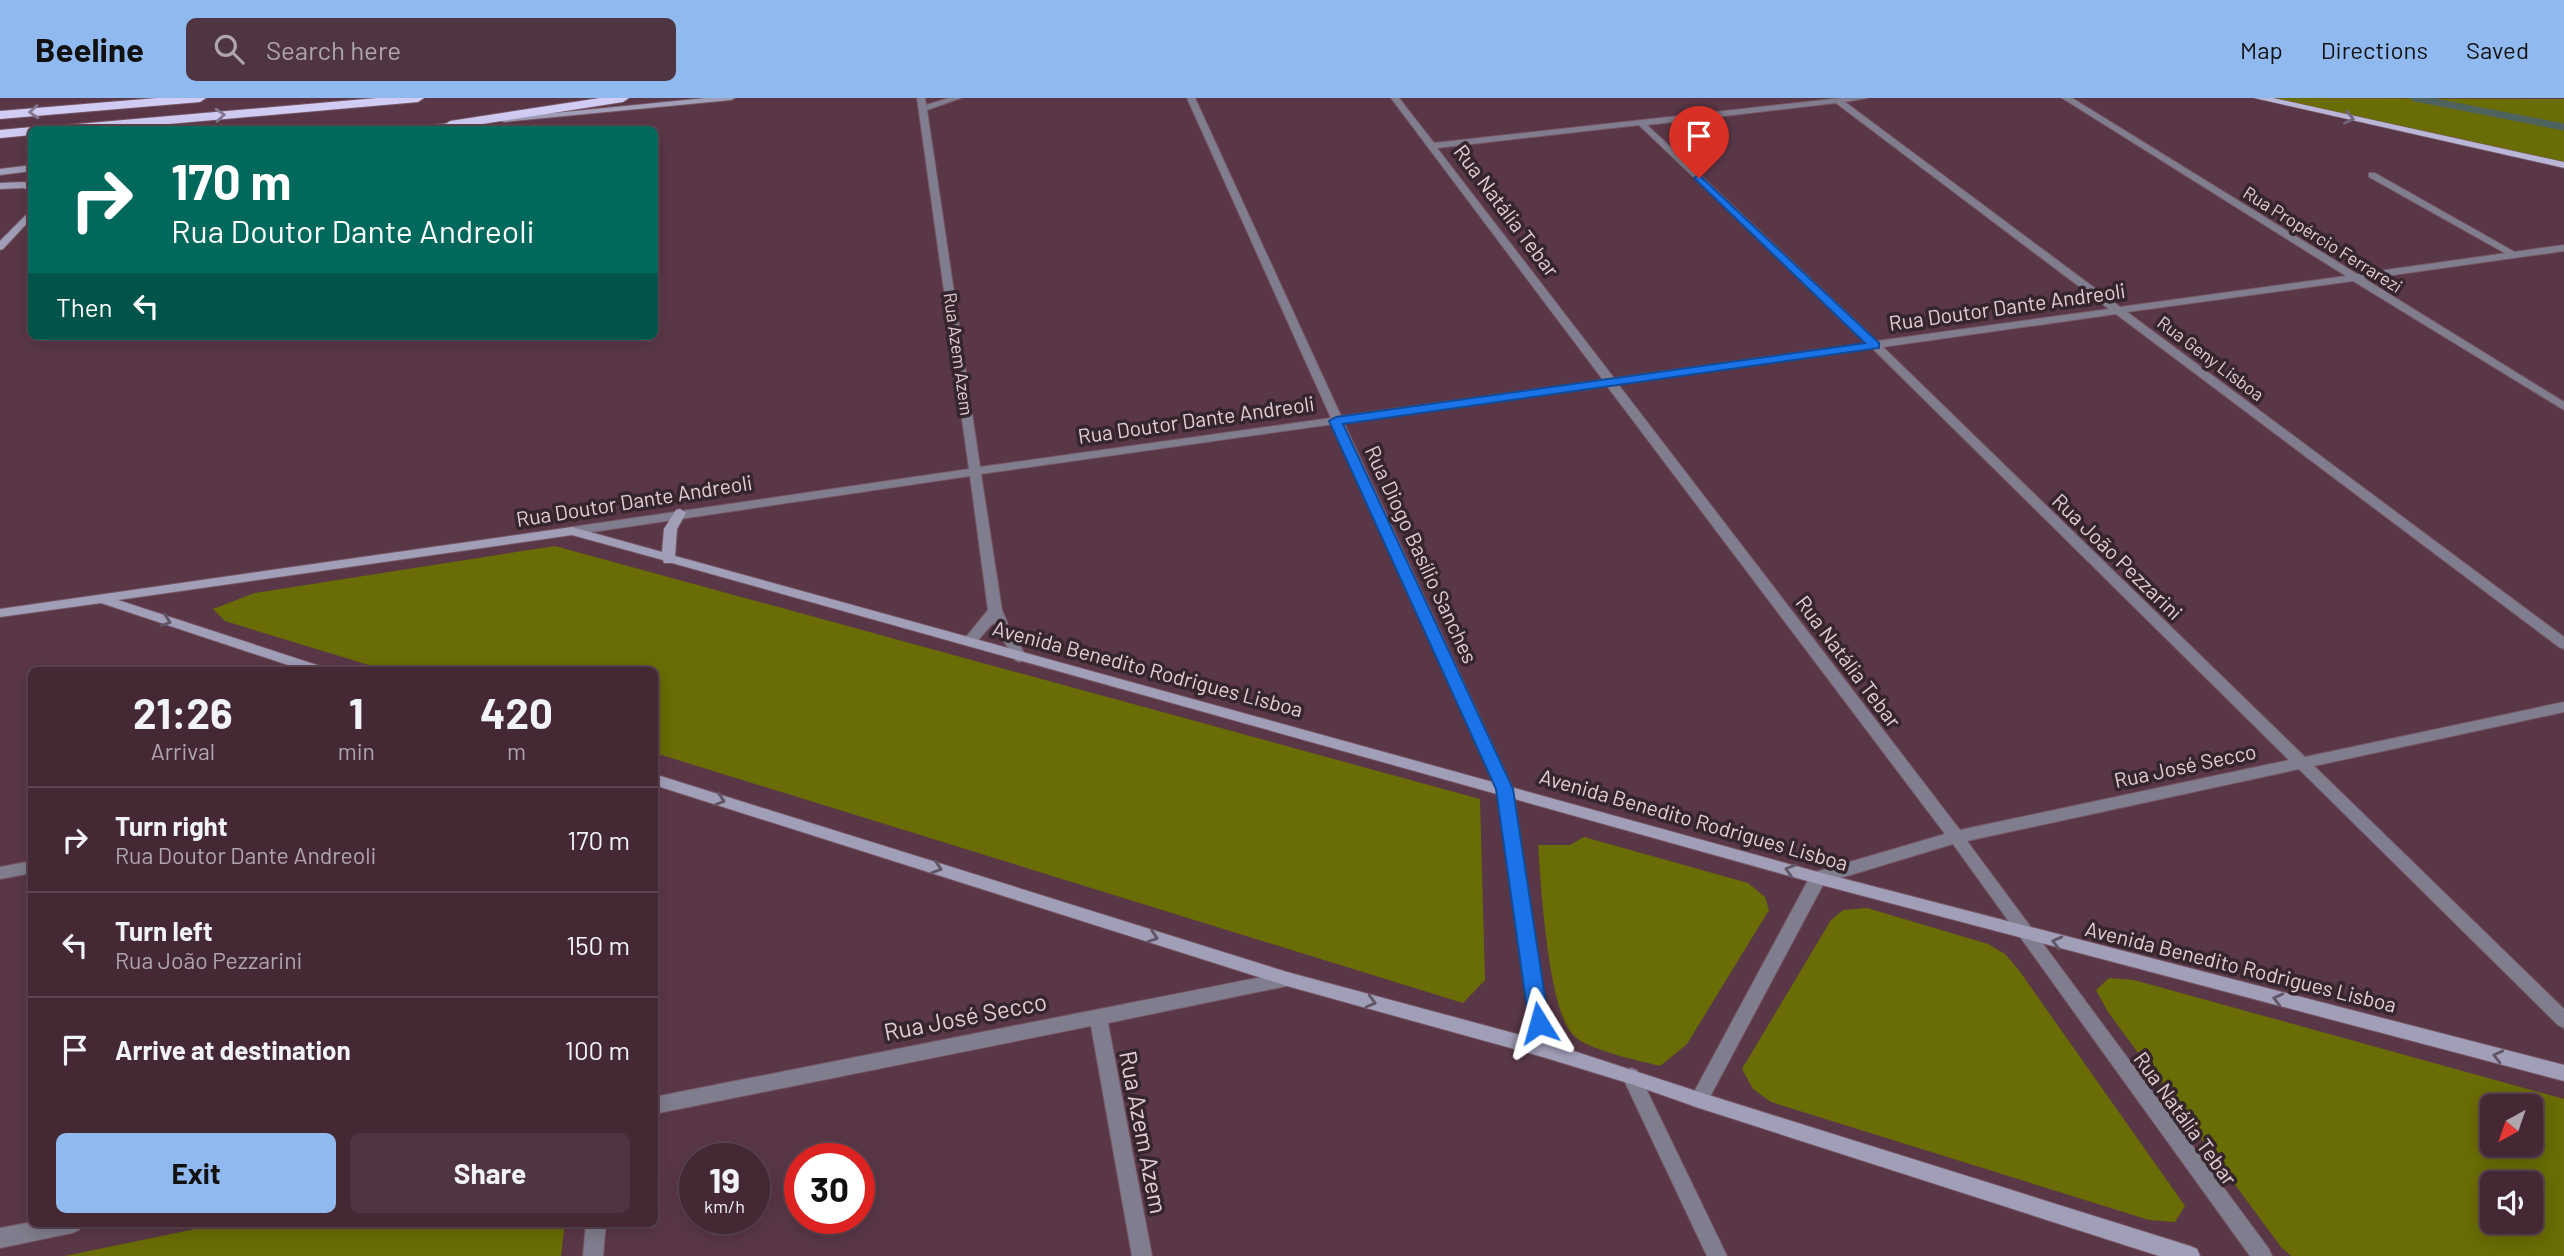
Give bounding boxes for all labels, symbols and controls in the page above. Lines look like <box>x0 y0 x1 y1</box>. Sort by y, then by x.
search box <box>186 18 676 81</box>
text: Beeline <box>35 29 144 69</box>
icon: search <box>210 30 248 68</box>
text: Search here <box>266 34 401 65</box>
text: Map <box>2240 35 2283 64</box>
text: Directions <box>2321 35 2428 64</box>
text: Saved <box>2466 35 2529 64</box>
one-way arrow <box>28 104 39 119</box>
pin <box>1669 106 1729 178</box>
one-way arrow <box>215 108 226 123</box>
one-way arrow <box>2343 110 2355 124</box>
icon: arrive <box>1680 117 1718 155</box>
street label: Rua Natália Tebar <box>1449 139 1565 281</box>
text: 170 m <box>171 151 291 210</box>
icon: right <box>56 154 147 245</box>
street label: Rua Propércio Ferrarezi <box>2239 181 2407 297</box>
text: Rua Doutor Dante Andreoli <box>171 211 535 249</box>
street label: Rua Doutor Dante Andreoli <box>1887 277 2127 335</box>
icon: left <box>127 287 165 325</box>
text: Then <box>56 291 113 322</box>
street label: Rua Azem Azem <box>939 291 979 417</box>
street label: Rua Geny Lisboa <box>2153 311 2269 405</box>
street label: Rua Doutor Dante Andreoli <box>1076 390 1316 448</box>
street label: Rua Diogo Basílio Sanches <box>1361 441 1483 667</box>
street label: Rua Doutor Dante Andreoli <box>514 469 754 531</box>
street label: Rua João Pezzarini <box>2048 488 2188 624</box>
street label: Rua Natália Tebar <box>1791 590 1907 732</box>
one-way arrow <box>159 613 172 627</box>
street label: Avenida Benedito Rodrigues Lisboa <box>990 615 1306 721</box>
text: 21:26 <box>133 687 233 737</box>
text: 1 <box>349 687 364 737</box>
text: 420 <box>480 687 553 737</box>
text: Arrival <box>151 737 215 765</box>
text: min <box>338 737 375 765</box>
text: m <box>507 737 526 765</box>
street label: Rua José Secco <box>2112 738 2258 792</box>
street label: Avenida Benedito Rodrigues Lisboa <box>1537 763 1851 875</box>
one-way arrow <box>713 791 725 806</box>
text: Turn right <box>115 810 228 841</box>
icon: right <box>56 821 94 859</box>
text: 170 m <box>567 824 630 855</box>
text: Rua Doutor Dante Andreoli <box>115 841 376 869</box>
one-way arrow <box>930 860 942 874</box>
one-way arrow <box>1785 864 1797 879</box>
text: Turn left <box>115 915 213 946</box>
street label: Avenida Benedito Rodrigues Lisboa <box>2083 915 2399 1017</box>
icon: left <box>56 926 94 964</box>
one-way arrow <box>1147 928 1159 943</box>
text: 150 m <box>566 929 630 960</box>
one-way arrow <box>2051 936 2063 950</box>
text: Rua João Pezzarini <box>115 946 302 974</box>
street label: Rua José Secco <box>881 986 1049 1046</box>
position arrow <box>1502 986 1576 1060</box>
one-way arrow <box>2272 993 2284 1007</box>
one-way arrow <box>1365 994 1377 1008</box>
icon: arrive <box>56 1031 94 1069</box>
text: Arrive at destination <box>115 1034 351 1065</box>
text: 100 m <box>565 1034 630 1065</box>
street label: Rua Natália Tebar <box>2129 1046 2243 1190</box>
street label: Rua Azem Azem <box>1114 1048 1174 1216</box>
one-way arrow <box>2492 1050 2504 1064</box>
north arrow <box>2480 1094 2543 1157</box>
map controls <box>2480 1094 2543 1234</box>
button: Exit <box>56 1133 336 1213</box>
button: Share <box>350 1133 630 1213</box>
speed limit sign: 30 <box>784 1143 875 1234</box>
text: 19 <box>709 1158 740 1200</box>
button: sound <box>2480 1171 2543 1234</box>
text: km/h <box>704 1195 745 1217</box>

